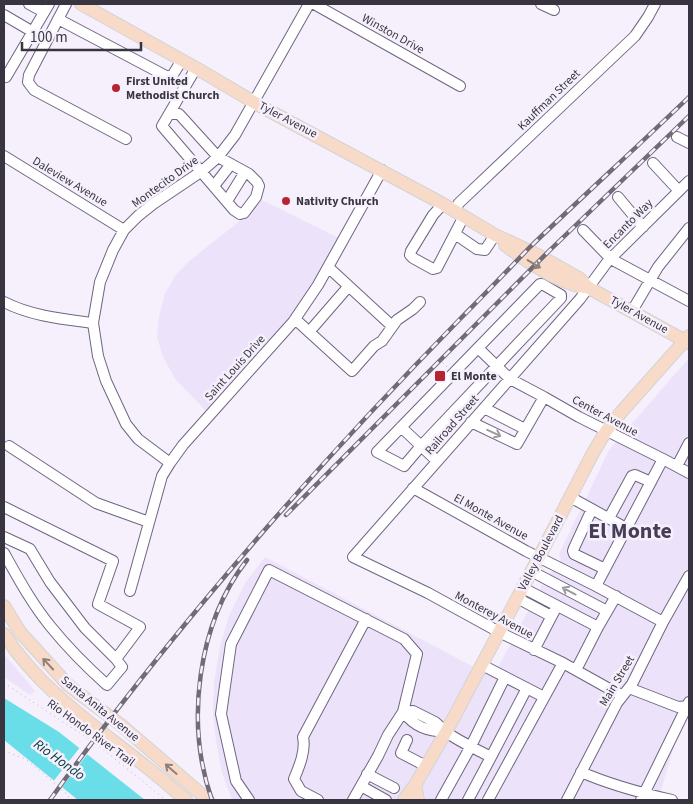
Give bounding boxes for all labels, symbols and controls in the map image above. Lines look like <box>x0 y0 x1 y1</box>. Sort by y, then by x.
street label: Winston Drive <box>359 10 427 58</box>
scale bar <box>22 20 141 52</box>
text: 100 m <box>30 27 68 48</box>
street label: Kauffman Street <box>514 66 584 134</box>
place label: First United Methodist Church <box>126 73 220 104</box>
marker: First United Methodist Church <box>110 82 122 94</box>
street label: Tyler Avenue <box>256 97 320 143</box>
street label: Montecito Drive <box>128 152 202 212</box>
street label: Daleview Avenue <box>29 153 111 211</box>
place label: Nativity Church <box>296 193 379 210</box>
marker: Nativity Church <box>280 195 292 207</box>
street label: Encanto Way <box>599 195 657 253</box>
one-way arrow <box>526 260 540 270</box>
street label: Tyler Avenue <box>607 292 671 338</box>
street label: Saint Louis Drive <box>201 331 269 405</box>
place label: El Monte <box>451 368 497 385</box>
marker: El Monte <box>433 369 447 383</box>
street label: Railroad Street <box>421 391 483 459</box>
street label: Center Avenue <box>569 391 641 441</box>
one-way arrow <box>486 428 501 438</box>
street label: El Monte Avenue <box>451 489 531 545</box>
street label: Valley Boulevard <box>514 512 568 594</box>
district label: El Monte <box>588 515 672 547</box>
one-way arrow <box>562 586 577 595</box>
street label: Monterey Avenue <box>452 587 536 643</box>
street label: Main Street <box>595 652 639 710</box>
one-way arrow <box>42 657 54 670</box>
street label: Santa Anita Avenue <box>57 672 143 746</box>
street label: Rio Hondo River Trail <box>44 696 138 770</box>
water label: Rio Hondo <box>30 736 88 784</box>
one-way arrow <box>165 763 178 774</box>

